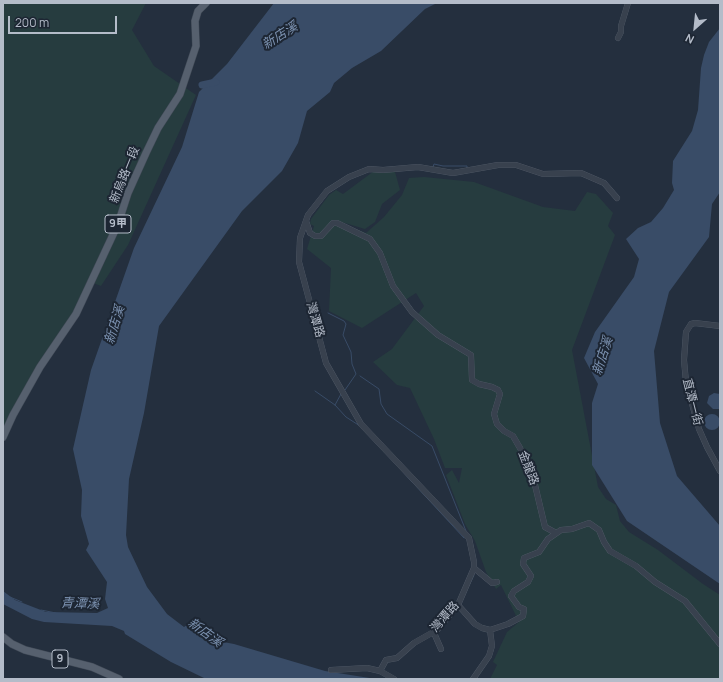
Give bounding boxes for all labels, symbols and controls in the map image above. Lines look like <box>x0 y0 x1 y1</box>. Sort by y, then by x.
scale bar <box>10 8 119 34</box>
north arrow <box>675 8 715 48</box>
text: 200 m <box>15 14 49 31</box>
water label: 新店溪 <box>259 19 301 53</box>
text: N <box>682 31 696 48</box>
street label: 新烏路一段 <box>107 144 143 206</box>
road number: 9甲 <box>105 215 131 233</box>
street label: 灣潭路 <box>303 301 327 339</box>
water label: 新店溪 <box>102 304 128 346</box>
water label: 新店溪 <box>590 335 616 377</box>
street label: 直潭一街 <box>679 377 705 427</box>
street label: 金龍路 <box>515 449 541 487</box>
water label: 青潭溪 <box>60 596 100 612</box>
street label: 灣潭路 <box>428 599 462 635</box>
water label: 新店溪 <box>185 615 225 651</box>
road number: 9 <box>52 650 68 668</box>

